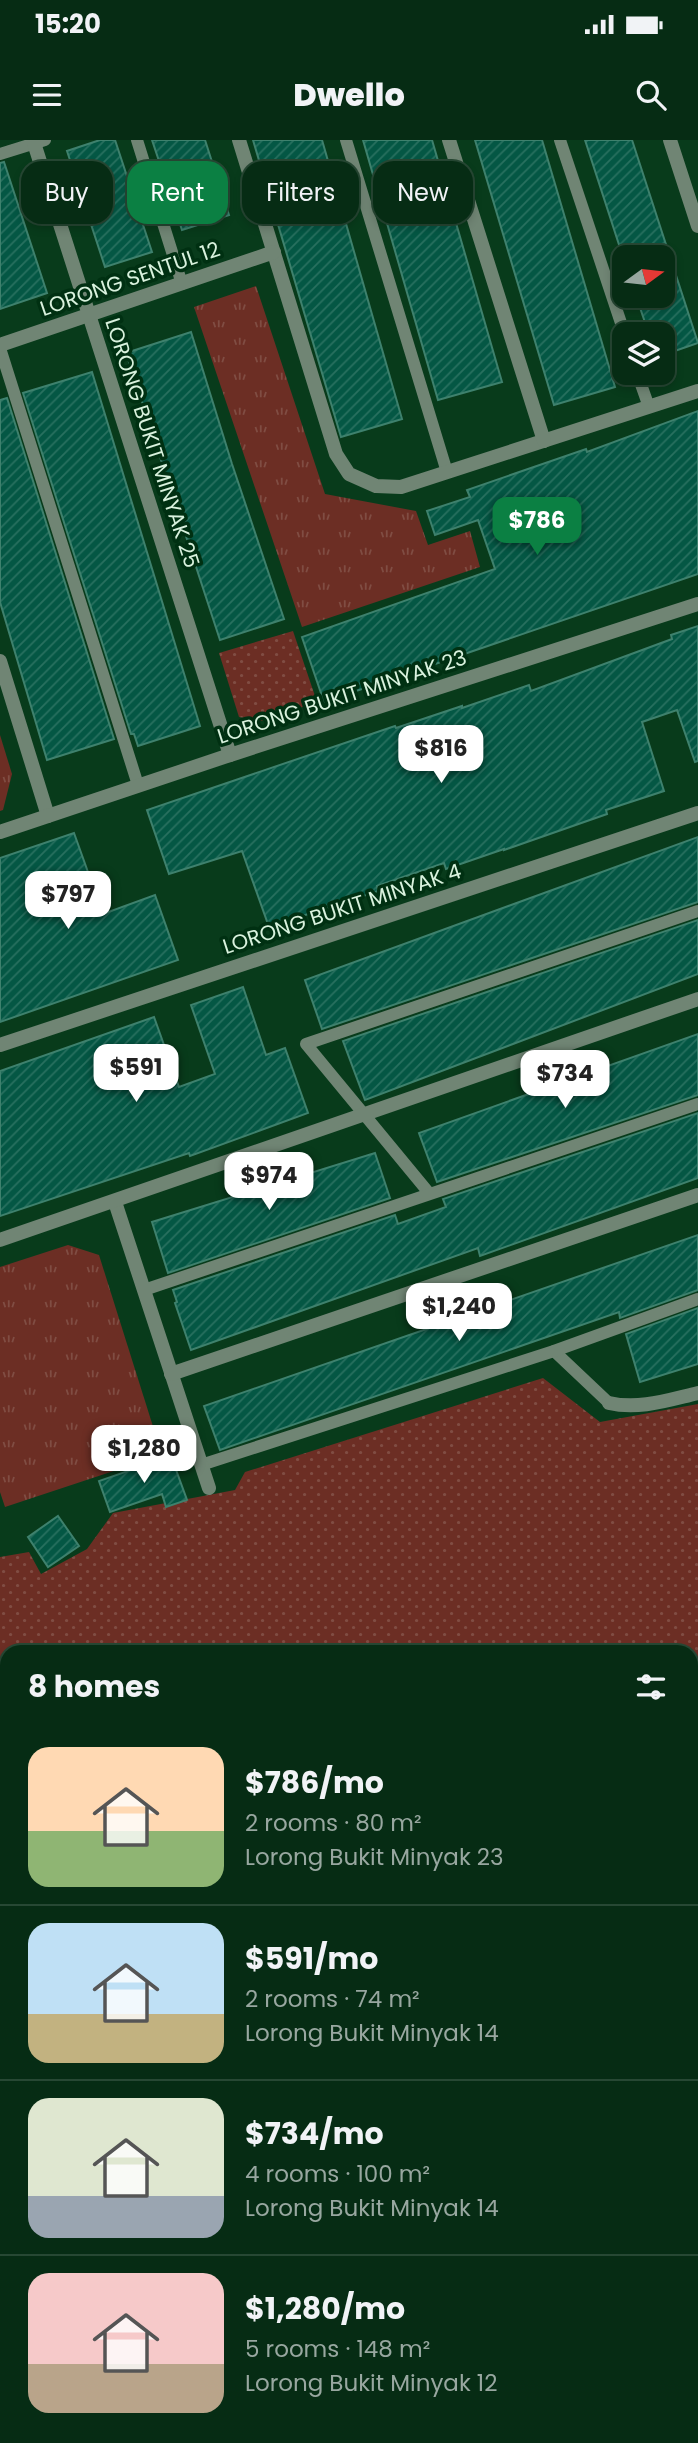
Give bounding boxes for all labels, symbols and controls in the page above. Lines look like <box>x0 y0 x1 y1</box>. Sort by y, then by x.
text: 15:20 <box>35 6 101 42</box>
text: Dwello <box>293 72 405 117</box>
icon: menu <box>28 76 66 114</box>
icon: search <box>632 76 670 114</box>
chip: Buy <box>21 161 113 224</box>
chip: Rent <box>127 161 228 224</box>
chip: Filters <box>242 161 359 224</box>
chip: New <box>373 161 473 224</box>
street label: LORONG SENTUL 12 <box>36 234 224 323</box>
north arrow <box>612 245 676 308</box>
map controls <box>612 245 675 385</box>
street label: LORONG BUKIT MINYAK 25 <box>98 314 207 572</box>
button: layers <box>612 322 675 385</box>
pin: $786 <box>496 498 578 557</box>
text: $786 <box>509 504 566 536</box>
street label: LORONG BUKIT MINYAK 23 <box>214 643 470 751</box>
pin: $816 <box>400 726 482 785</box>
text: $816 <box>414 732 468 764</box>
street label: LORONG BUKIT MINYAK 4 <box>219 856 465 961</box>
pin: $797 <box>27 872 109 931</box>
text: $797 <box>41 878 95 910</box>
pin: $591 <box>95 1044 177 1104</box>
text: $591 <box>110 1051 162 1083</box>
pin: $734 <box>524 1051 606 1110</box>
text: $734 <box>537 1057 593 1089</box>
pin: $974 <box>228 1152 310 1212</box>
text: $974 <box>240 1159 298 1191</box>
pin: $1,240 <box>402 1284 516 1343</box>
text: $1,240 <box>422 1290 496 1322</box>
pin: $1,280 <box>87 1426 201 1485</box>
text: $1,280 <box>107 1432 181 1464</box>
text: 8 homes <box>28 1665 160 1708</box>
icon: filters <box>632 1668 670 1706</box>
text: $786/mo <box>245 1761 384 1804</box>
icon: home <box>84 1775 168 1859</box>
text: 2 rooms · 80 m² <box>245 1807 422 1839</box>
text: Lorong Bukit Minyak 23 <box>245 1841 504 1873</box>
text: $591/mo <box>245 1937 378 1980</box>
icon: home <box>84 1951 168 2035</box>
text: 2 rooms · 74 m² <box>245 1983 420 2015</box>
text: Lorong Bukit Minyak 14 <box>245 2017 499 2049</box>
text: $734/mo <box>245 2112 384 2155</box>
icon: home <box>84 2126 168 2210</box>
text: 4 rooms · 100 m² <box>245 2158 430 2190</box>
text: Lorong Bukit Minyak 14 <box>245 2192 499 2224</box>
text: $1,280/mo <box>245 2287 405 2330</box>
icon: home <box>84 2301 168 2385</box>
text: 5 rooms · 148 m² <box>245 2333 430 2365</box>
text: Lorong Bukit Minyak 12 <box>245 2367 497 2399</box>

